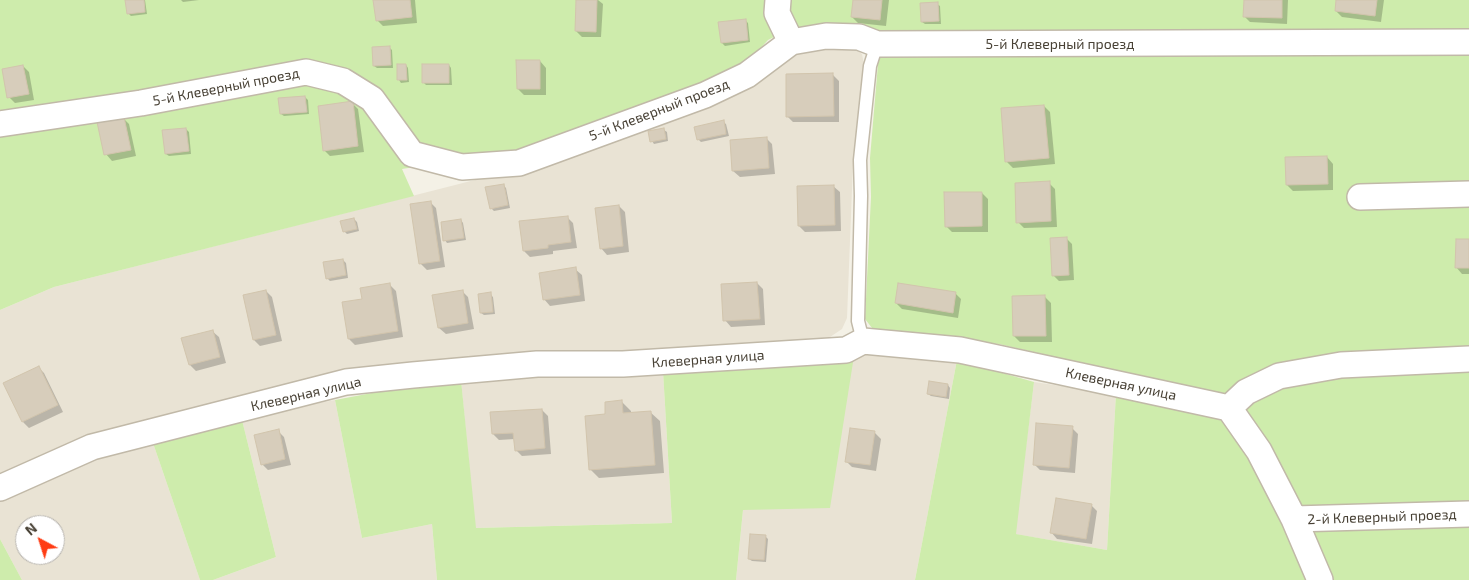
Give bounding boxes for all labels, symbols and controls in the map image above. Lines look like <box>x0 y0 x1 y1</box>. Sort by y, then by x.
street label: 5-й Клеверный проезд <box>986 36 1134 52</box>
street label: 5-й Клеверный проезд <box>151 65 301 109</box>
street label: 5-й Клеверный проезд <box>587 75 731 145</box>
street label: Клеверная улица <box>651 347 765 371</box>
street label: Клеверная улица <box>1064 364 1178 404</box>
street label: Клеверная улица <box>249 373 363 415</box>
street label: 2-й Клеверный проезд <box>1307 506 1457 528</box>
north arrow <box>15 515 65 565</box>
text: N <box>21 519 40 539</box>

